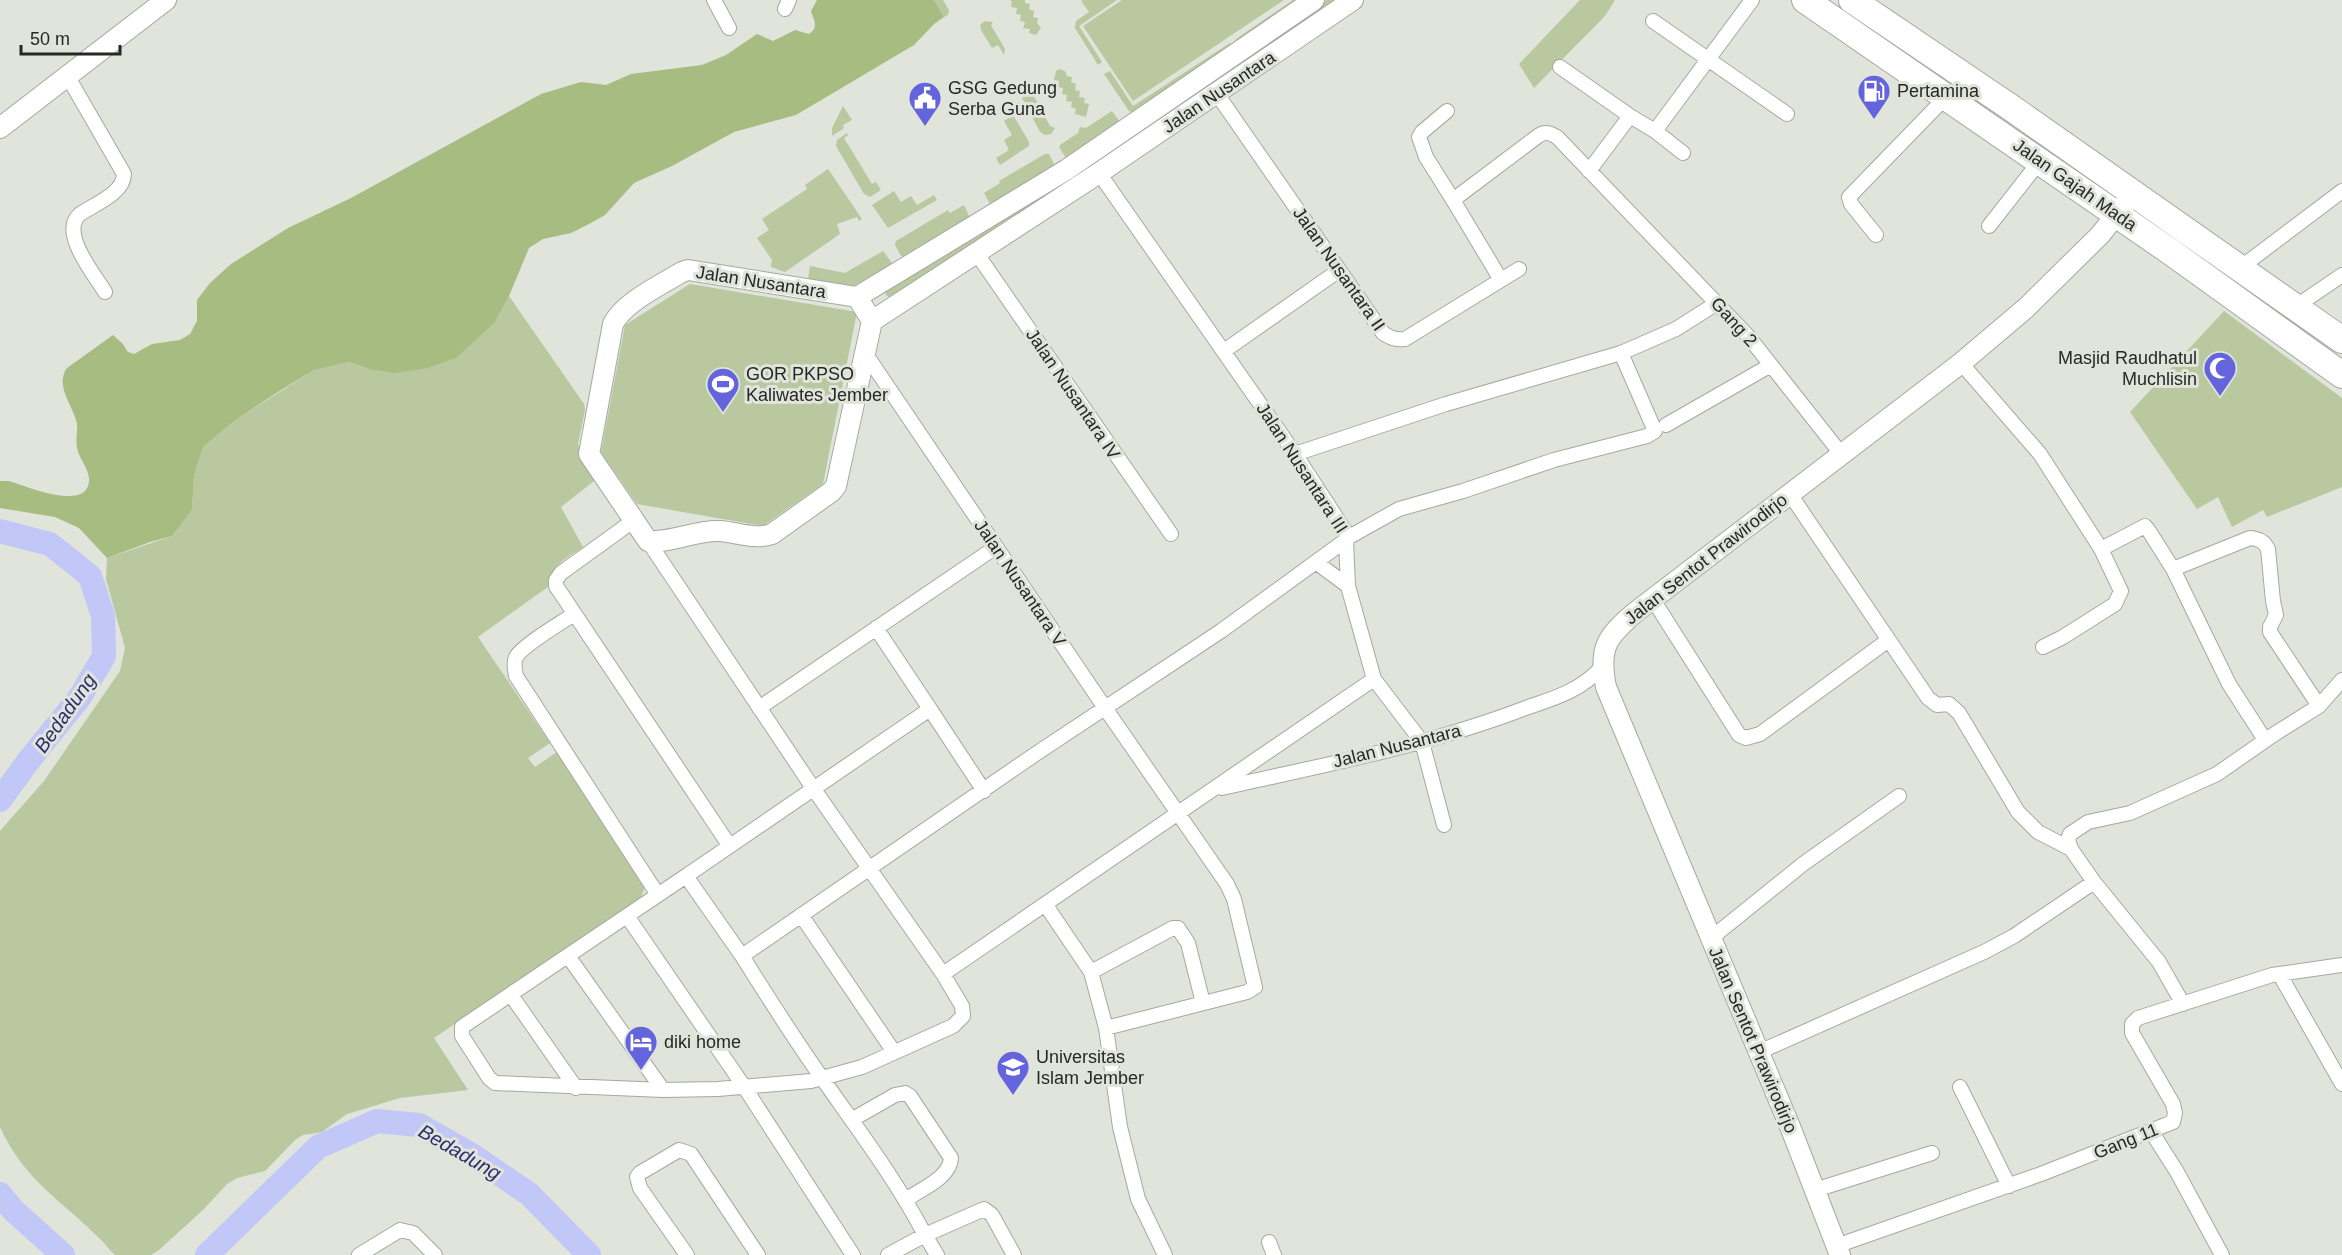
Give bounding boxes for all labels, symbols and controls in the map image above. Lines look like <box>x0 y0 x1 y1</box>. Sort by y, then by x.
scale bar <box>21 18 120 56</box>
text: 50 m <box>30 29 70 49</box>
street label: Jalan Nusantara <box>1159 47 1280 137</box>
fuel station icon: Pertamina <box>1856 73 1892 120</box>
place label: GSG Gedung Serba Guna <box>948 78 1057 119</box>
public building icon: GSG Gedung Serba Guna <box>907 80 943 127</box>
place label: Pertamina <box>1897 81 1980 101</box>
street label: Jalan Gajah Mada <box>2009 135 2141 236</box>
street label: Jalan Nusantara II <box>1289 203 1389 335</box>
street label: Jalan Nusantara <box>695 262 828 302</box>
street label: Gang 2 <box>1707 293 1761 351</box>
street label: Jalan Nusantara IV <box>1022 325 1124 463</box>
place label: Masjid Raudhatul Muchlisin <box>2058 348 2197 389</box>
mosque icon: Masjid Raudhatul Muchlisin <box>2202 350 2238 397</box>
place label: GOR PKPSO Kaliwates Jember <box>746 364 888 405</box>
sports icon: GOR PKPSO Kaliwates Jember <box>705 366 741 413</box>
street label: Jalan Nusantara III <box>1252 399 1352 537</box>
street label: Jalan Sentot Prawirodirjo <box>1621 490 1791 628</box>
street label: Jalan Nusantara V <box>970 516 1070 650</box>
water label: Bedadung <box>30 669 100 757</box>
street label: Jalan Nusantara <box>1331 720 1464 772</box>
street label: Jalan Sentot Prawirodirjo <box>1705 944 1801 1136</box>
hotel icon: diki home <box>623 1024 659 1071</box>
place label: diki home <box>664 1032 741 1052</box>
place label: Universitas Islam Jember <box>1036 1047 1144 1088</box>
school or university icon: Universitas Islam Jember <box>995 1049 1031 1096</box>
street label: Gang 11 <box>2091 1119 2161 1163</box>
water label: Bedadung <box>415 1120 505 1184</box>

